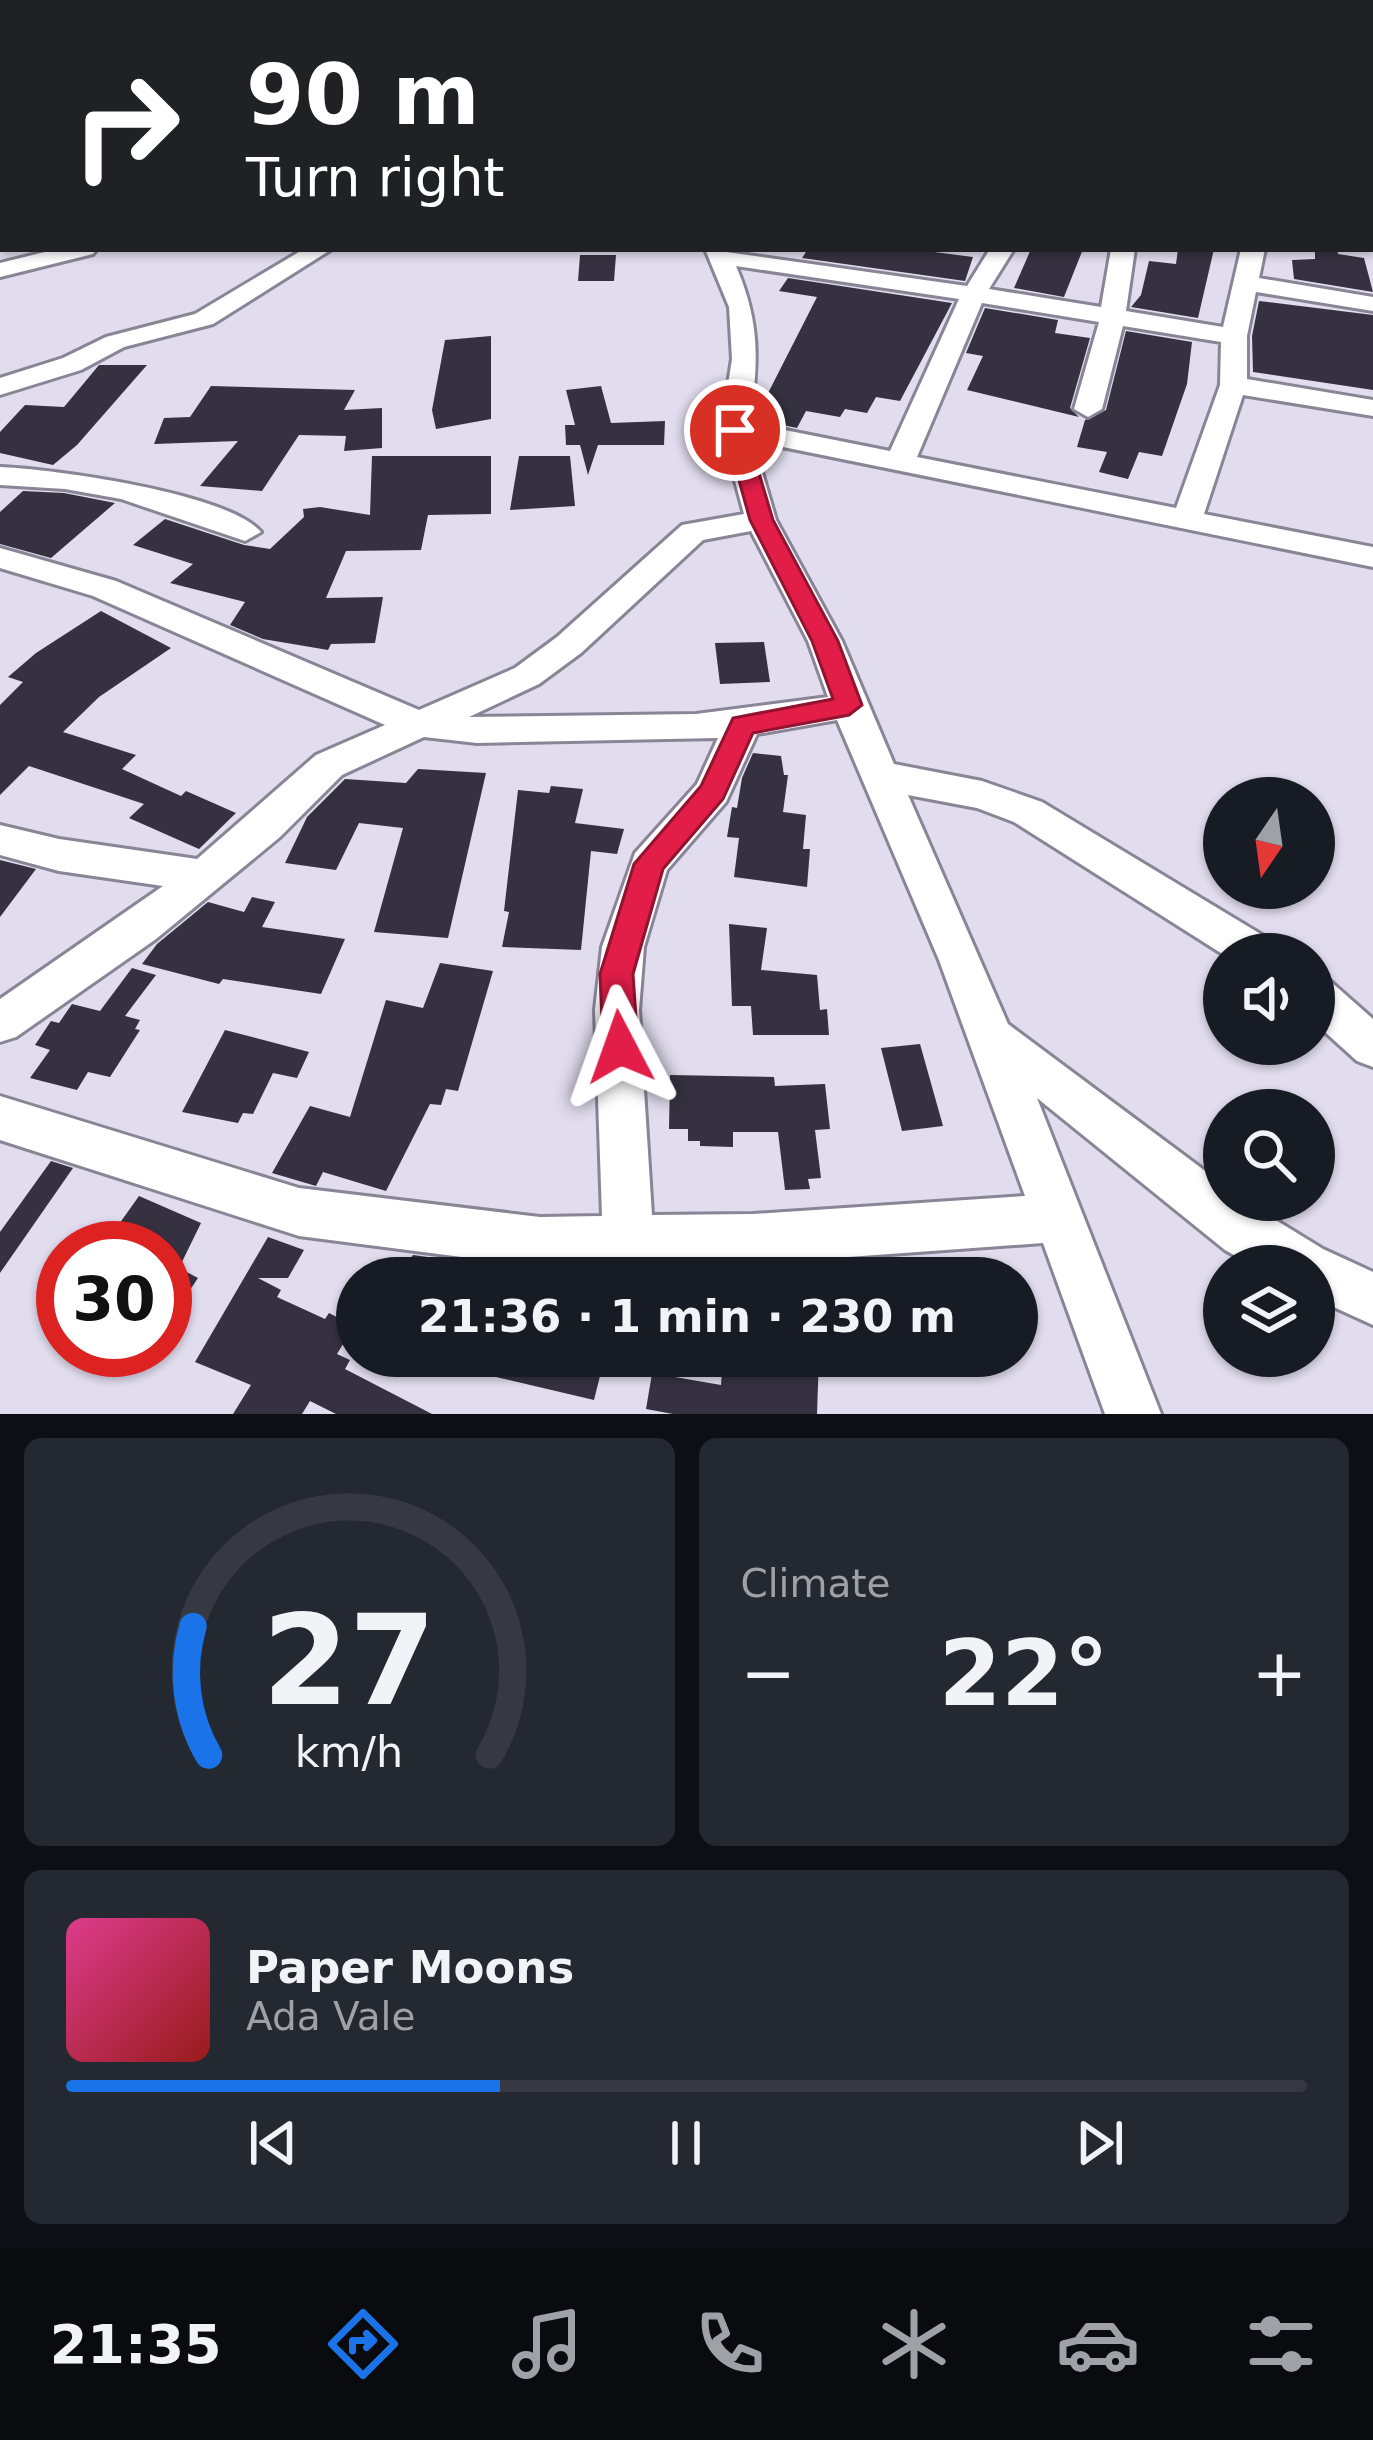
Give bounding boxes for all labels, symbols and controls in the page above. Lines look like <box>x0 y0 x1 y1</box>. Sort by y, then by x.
text: 90 m <box>246 46 480 144</box>
icon: right <box>48 48 204 204</box>
text: Turn right <box>246 146 505 209</box>
pin <box>684 379 786 481</box>
icon: arrive <box>702 397 768 463</box>
north arrow <box>1203 777 1335 909</box>
map controls <box>1203 777 1335 1377</box>
button: sound <box>1203 933 1335 1065</box>
position arrow <box>557 984 683 1110</box>
button: search <box>1203 1089 1335 1221</box>
speed limit sign: 30 <box>36 1221 192 1377</box>
button: layers <box>1203 1245 1335 1377</box>
text: 21:36 · 1 min · 230 m <box>418 1290 956 1343</box>
text: Climate <box>741 1561 891 1606</box>
text: 27 <box>262 1588 436 1733</box>
text: 22° <box>939 1621 1109 1726</box>
text: − <box>741 1635 796 1712</box>
text: + <box>1252 1635 1307 1712</box>
text: km/h <box>295 1727 403 1777</box>
text: Paper Moons <box>246 1941 574 1994</box>
text: Ada Vale <box>246 1994 415 2039</box>
icon: previous <box>240 2110 306 2176</box>
icon: pause <box>653 2110 719 2176</box>
icon: next <box>1067 2110 1133 2176</box>
icon: directions <box>321 2302 405 2386</box>
icon: music <box>505 2302 589 2386</box>
icon: phone <box>688 2302 772 2386</box>
icon: climate <box>872 2302 956 2386</box>
icon: car <box>1056 2302 1140 2386</box>
icon: filters <box>1239 2302 1323 2386</box>
text: 21:35 <box>50 2313 222 2376</box>

